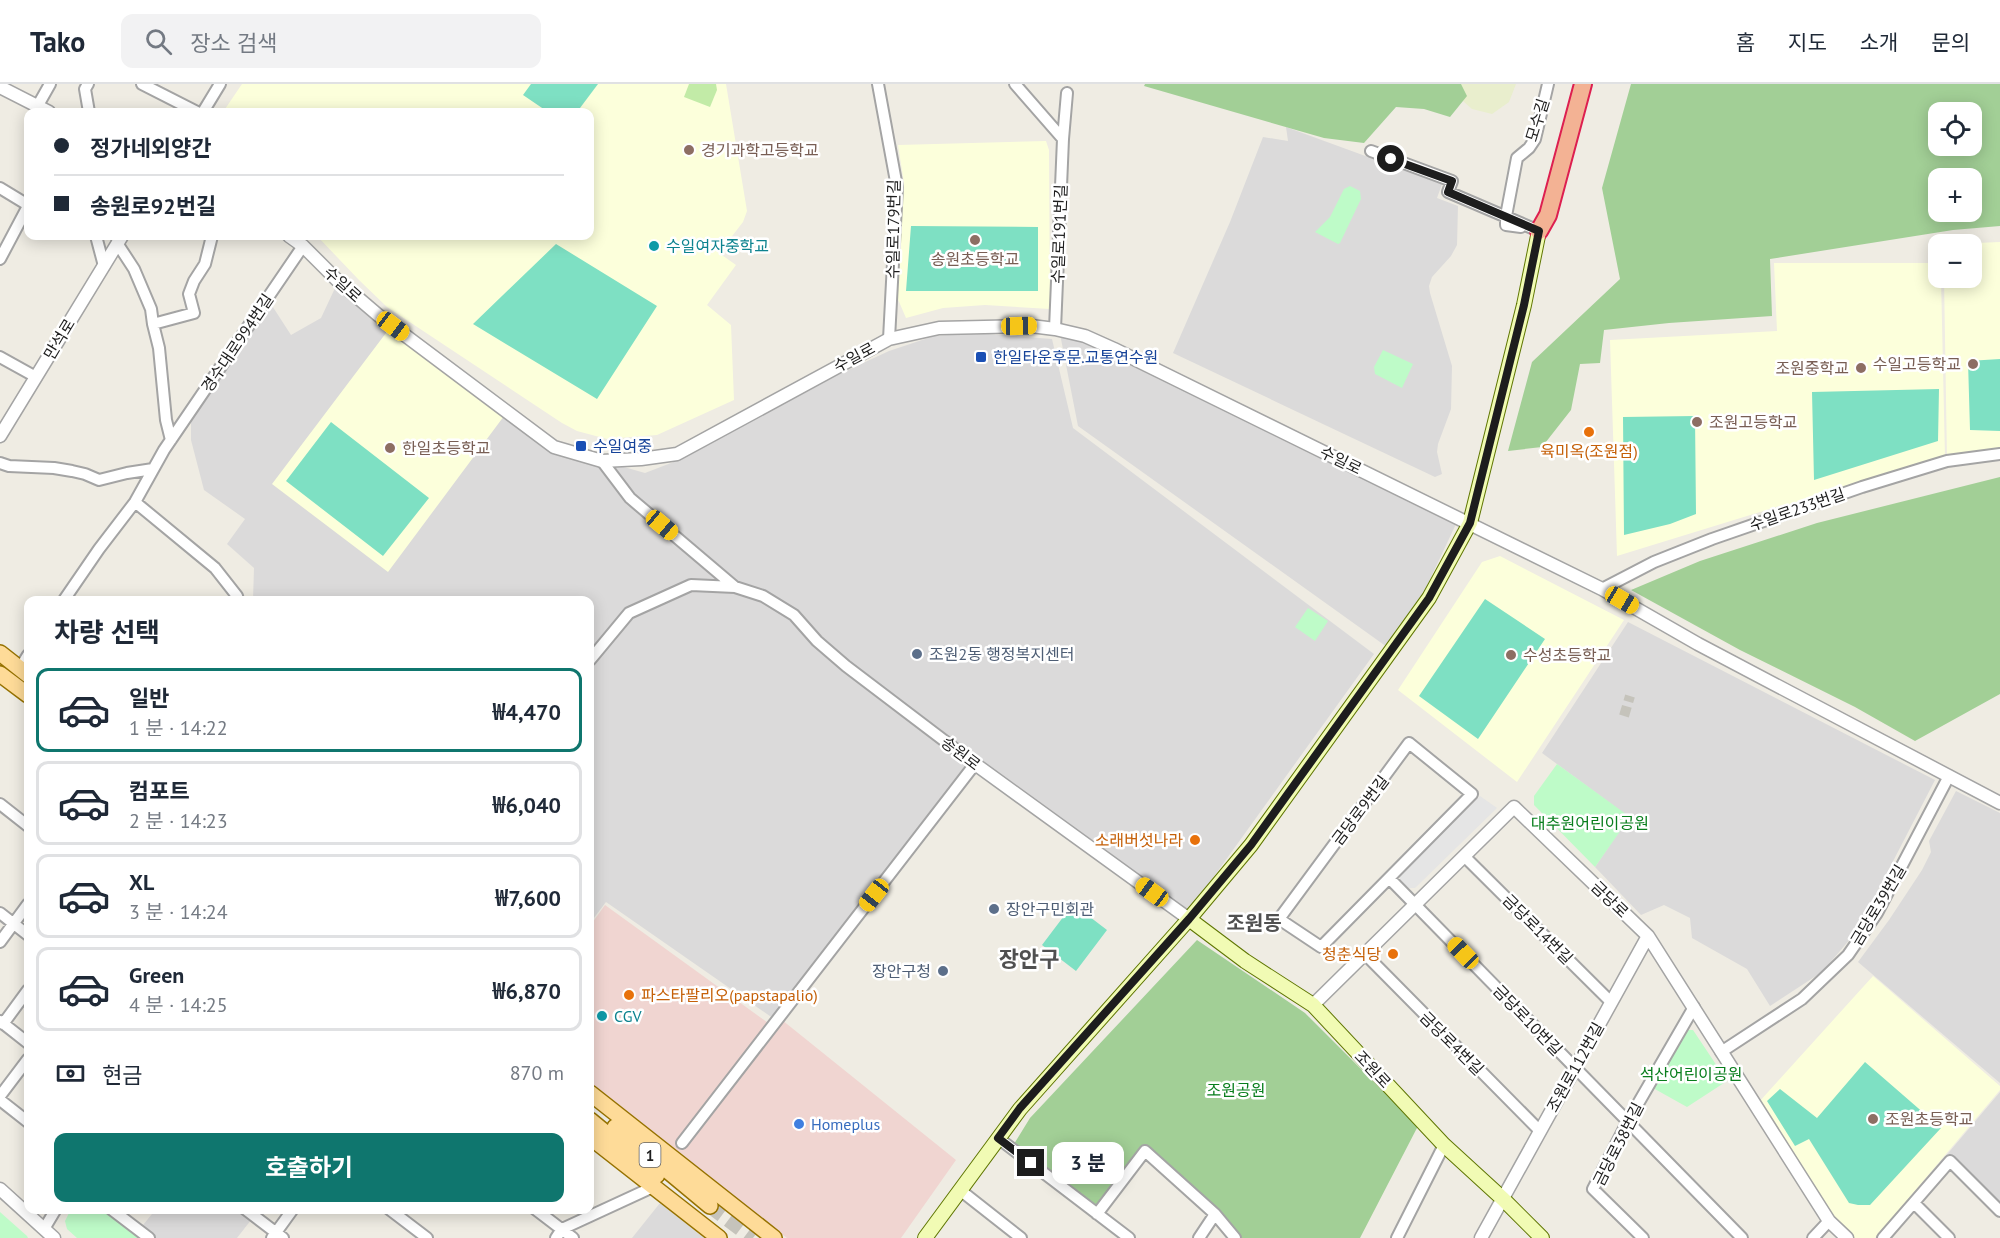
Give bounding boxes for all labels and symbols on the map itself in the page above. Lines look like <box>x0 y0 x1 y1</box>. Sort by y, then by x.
street label: 모수길 <box>1521 96 1553 144</box>
place label: 경기과학고등학교 <box>701 140 819 160</box>
marker: 경기과학고등학교 <box>682 143 696 157</box>
route start <box>1377 145 1404 172</box>
street label: 수일로179번길 <box>882 179 904 279</box>
street label: 수일로191번길 <box>1047 184 1071 284</box>
marker: 송원초등학교 <box>968 233 982 247</box>
place label: 수일여자중학교 <box>666 236 769 256</box>
marker: 수일여자중학교 <box>647 239 661 253</box>
place label: 송원초등학교 <box>931 249 1019 269</box>
street label: 수일로 <box>320 262 366 306</box>
street label: 경수대로994번길 <box>197 290 277 396</box>
car <box>373 308 413 344</box>
street label: 만석로 <box>39 315 79 363</box>
car <box>1001 317 1037 335</box>
street label: 수일로 <box>830 338 878 376</box>
place label: 한일타운후문.교통연수원 <box>993 347 1158 367</box>
marker: 한일타운후문.교통연수원 <box>974 350 988 364</box>
place label: 수일고등학교 <box>1873 354 1961 374</box>
marker: 수일고등학교 <box>1966 357 1980 371</box>
place label: 조원중학교 <box>1775 358 1849 378</box>
marker: 조원중학교 <box>1854 361 1868 375</box>
place label: 조원고등학교 <box>1709 412 1797 432</box>
marker: 조원고등학교 <box>1690 415 1704 429</box>
marker: 육미옥(조원점) <box>1582 425 1596 439</box>
place label: 수일여중 <box>593 436 652 456</box>
place label: 한일초등학교 <box>402 438 490 458</box>
marker: 수일여중 <box>574 439 588 453</box>
marker: 한일초등학교 <box>383 441 397 455</box>
street label: 수일로 <box>1317 441 1365 479</box>
place label: 육미옥(조원점) <box>1540 441 1638 461</box>
street label: 수일로233번길 <box>1747 483 1847 535</box>
car <box>642 507 682 543</box>
car <box>1602 583 1642 617</box>
place label: 조원2동 행정복지센터 <box>929 644 1074 664</box>
place label: 수성초등학교 <box>1523 645 1611 665</box>
marker: 조원2동 행정복지센터 <box>910 647 924 661</box>
marker: 수성초등학교 <box>1504 648 1518 662</box>
street label: 송원로 <box>937 732 985 774</box>
street label: 금당로9번길 <box>1327 771 1393 849</box>
park label: 대추원어린이공원 <box>1531 813 1649 833</box>
place label: 소래버섯나라 <box>1095 830 1183 850</box>
marker: 소래버섯나라 <box>1188 833 1202 847</box>
street label: 금당로39번길 <box>1846 861 1910 949</box>
car <box>1132 874 1172 910</box>
car <box>856 875 892 915</box>
street label: 금당로 <box>1587 876 1633 922</box>
street label: 금당로14번길 <box>1499 890 1577 968</box>
place label: 장안구민회관 <box>1006 899 1095 919</box>
marker: 장안구민회관 <box>987 902 1001 916</box>
district label: 조원동 <box>1226 910 1282 936</box>
car <box>1444 934 1482 972</box>
place label: 청춘식당 <box>1322 944 1381 964</box>
district label: 장안구 <box>999 945 1059 973</box>
marker: 청춘식당 <box>1386 947 1400 961</box>
place label: 장안구청 <box>872 961 931 981</box>
marker: 장안구청 <box>936 964 950 978</box>
street label: 금당로10번길 <box>1489 980 1567 1060</box>
place label: 파스타팔리오(papstapalio) <box>641 985 818 1005</box>
marker: 파스타팔리오(papstapalio) <box>622 988 636 1002</box>
place label: CGV <box>614 1006 643 1026</box>
street label: 금당로4번길 <box>1416 1007 1488 1079</box>
marker: CGV <box>595 1009 609 1023</box>
street label: 조원로112번길 <box>1542 1019 1608 1115</box>
street label: 조원로 <box>1351 1046 1396 1092</box>
park label: 석산어린이공원 <box>1639 1064 1743 1084</box>
park label: 조원공원 <box>1207 1080 1265 1100</box>
street label: 금당로38번길 <box>1588 1099 1648 1189</box>
place label: 조원초등학교 <box>1885 1109 1973 1129</box>
marker: 조원초등학교 <box>1866 1112 1880 1126</box>
place label: Homeplus <box>811 1114 880 1134</box>
marker: Homeplus <box>792 1117 806 1131</box>
callout: 3 분 <box>1052 1142 1124 1184</box>
road number: 1 <box>640 1143 660 1167</box>
route end <box>1017 1149 1044 1176</box>

